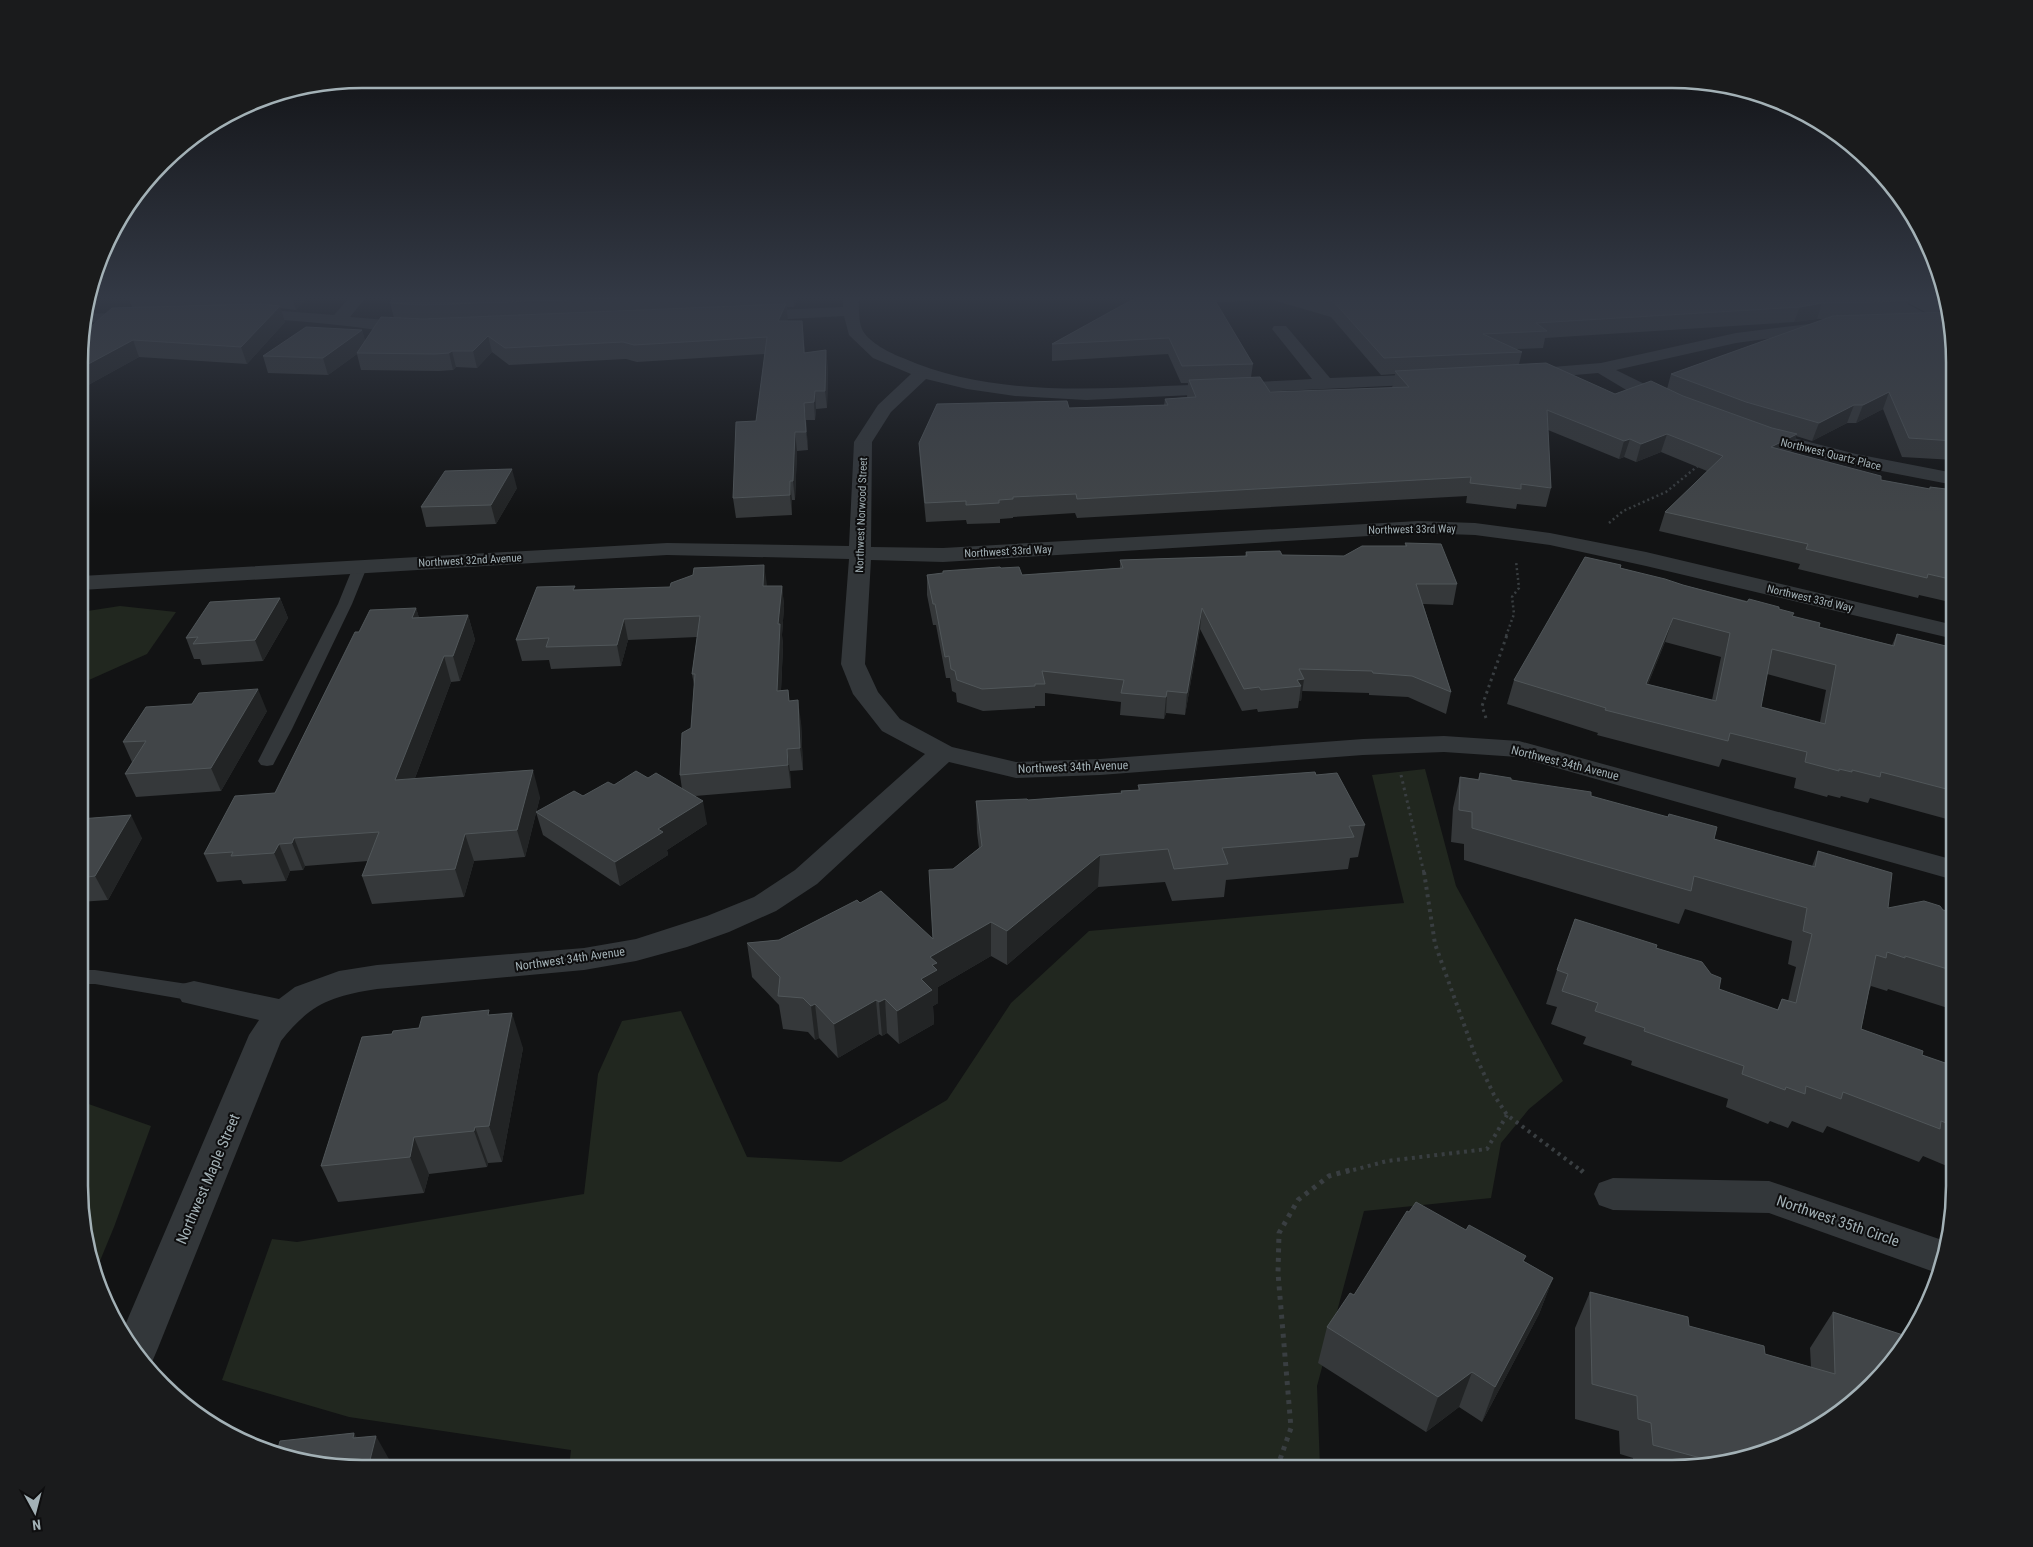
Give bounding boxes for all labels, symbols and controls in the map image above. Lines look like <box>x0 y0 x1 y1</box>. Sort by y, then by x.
street label: Northwest Quartz Place <box>1779 436 1883 473</box>
street label: Northwest Norwood Street <box>853 457 870 573</box>
street label: Northwest 33rd Way <box>1368 522 1456 537</box>
street label: Northwest 33rd Way <box>964 543 1053 560</box>
street label: Northwest 32nd Avenue <box>418 551 522 570</box>
street label: Northwest 33rd Way <box>1766 582 1854 615</box>
street label: Northwest 34th Avenue <box>1510 743 1621 783</box>
street label: Northwest 34th Avenue <box>1018 758 1129 776</box>
street label: Northwest 34th Avenue <box>514 944 626 974</box>
street label: Northwest Maple Street <box>172 1111 244 1247</box>
street label: Northwest 35th Circle <box>1774 1192 1902 1250</box>
north arrow <box>10 1487 60 1537</box>
text: N <box>31 1516 42 1533</box>

